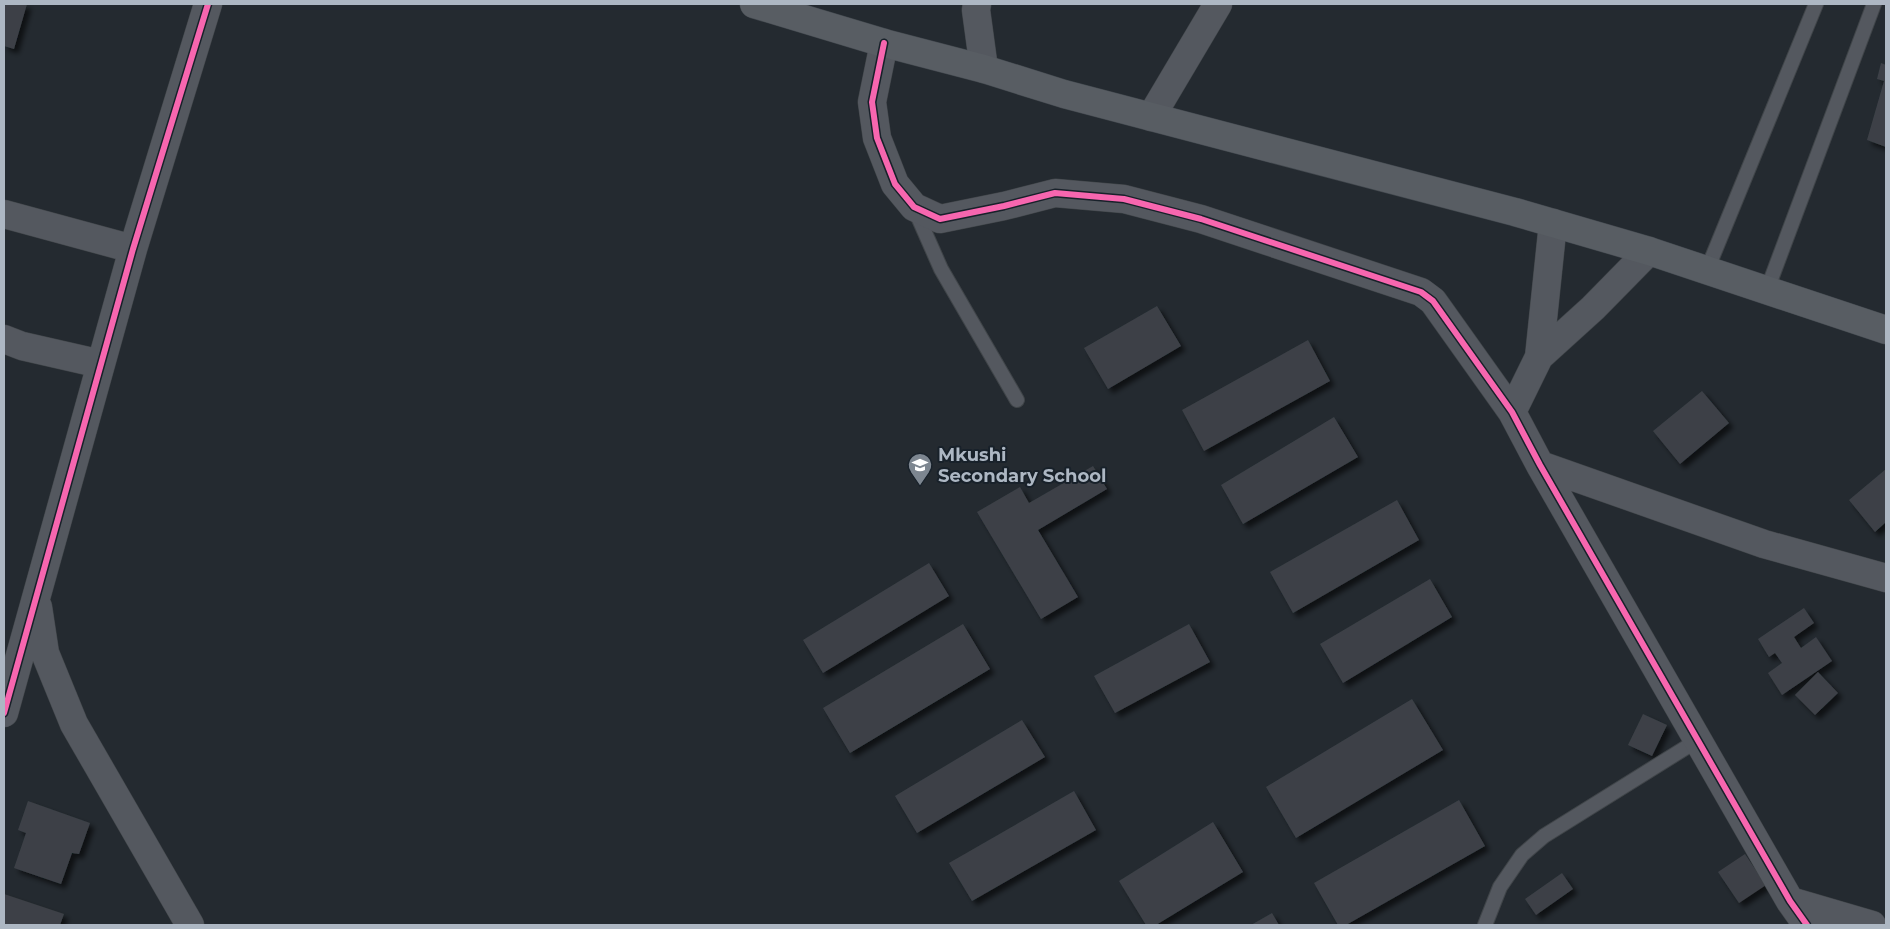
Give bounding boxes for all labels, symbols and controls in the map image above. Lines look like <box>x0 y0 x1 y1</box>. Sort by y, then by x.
place label: Mkushi Secondary School <box>938 444 1106 487</box>
school or university icon: Mkushi Secondary School <box>907 452 933 486</box>

